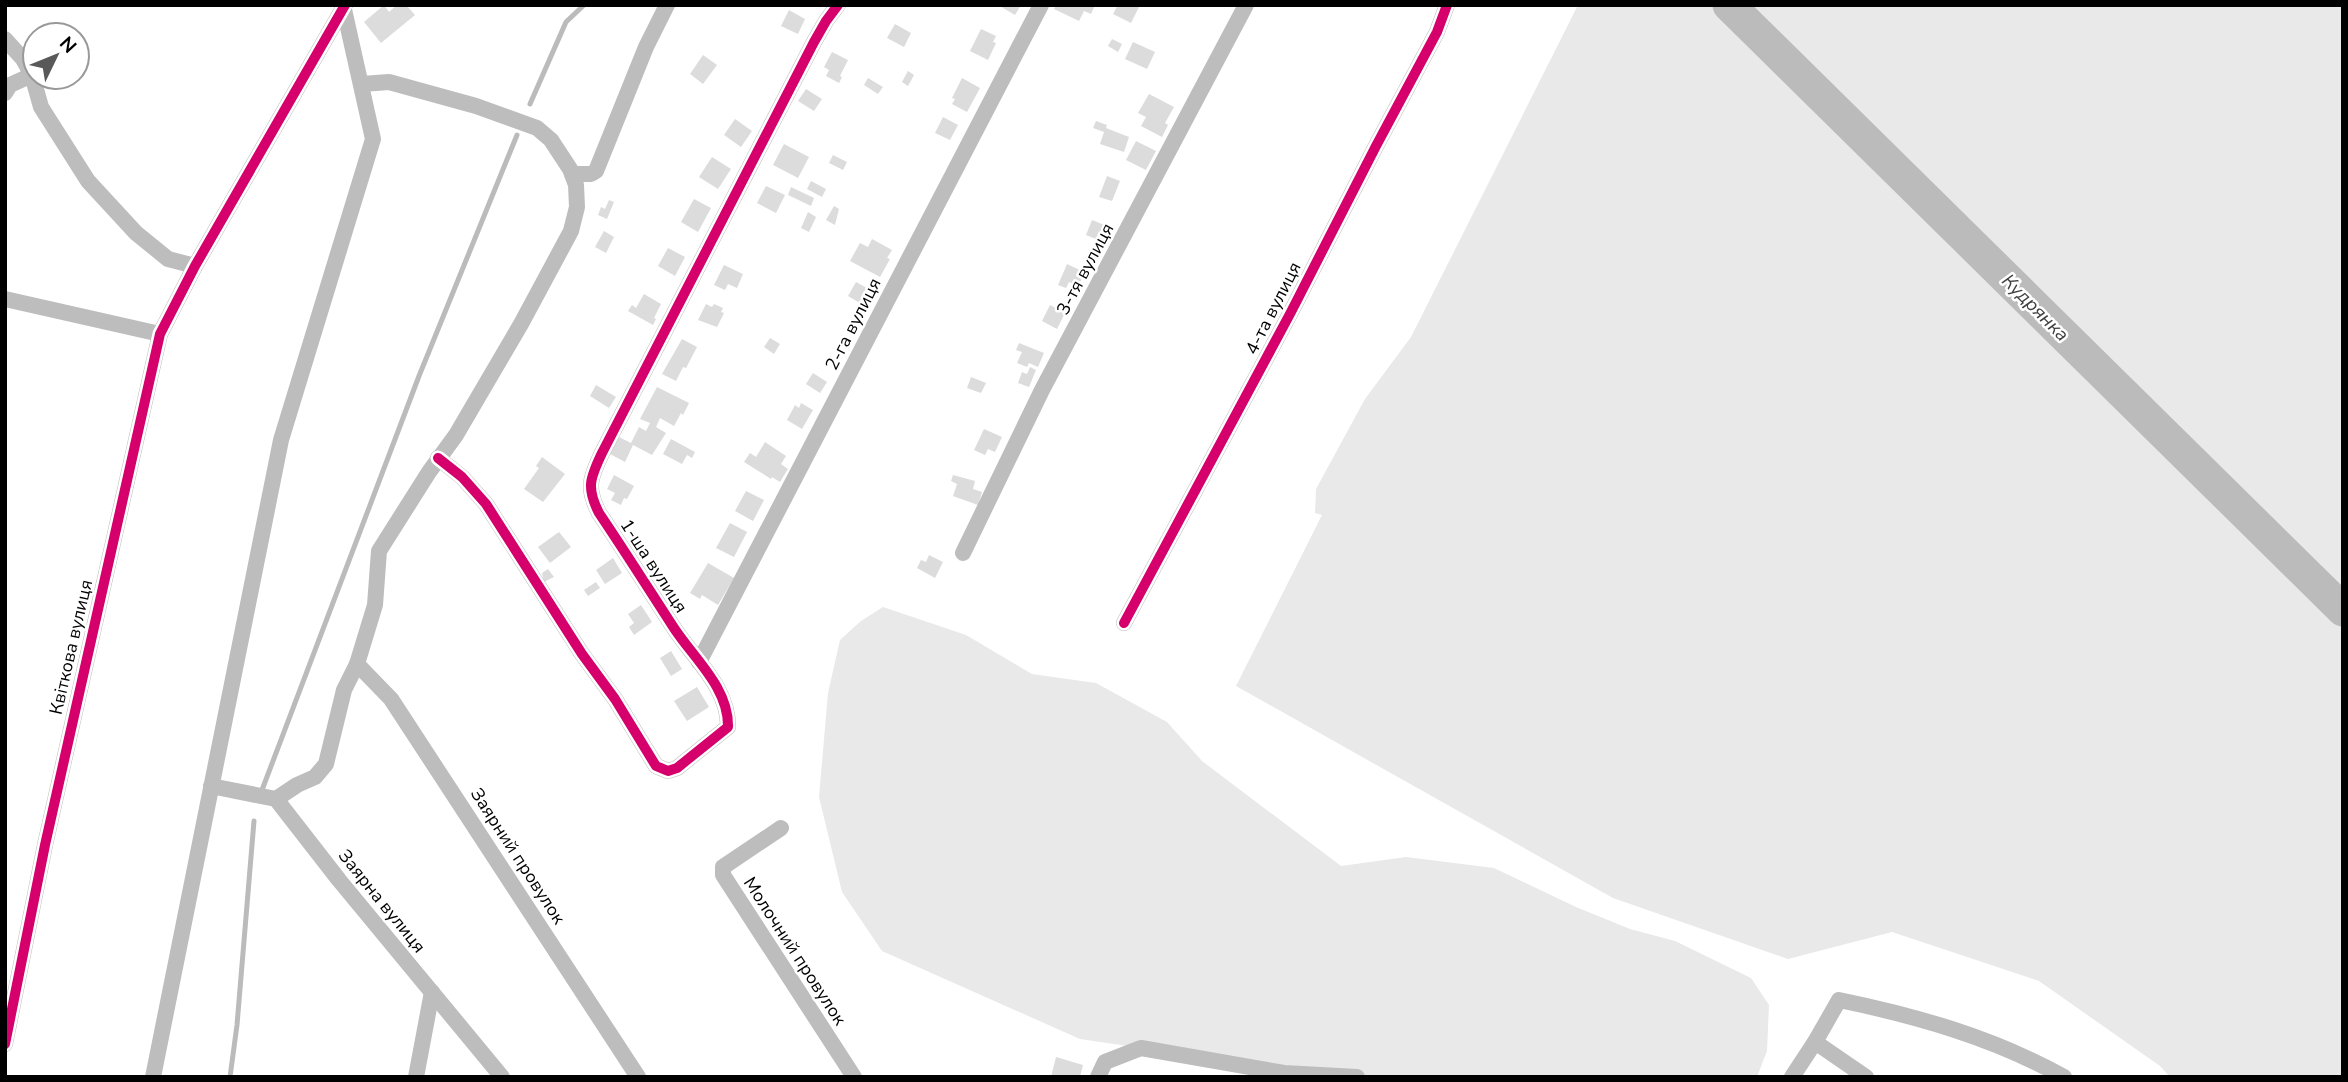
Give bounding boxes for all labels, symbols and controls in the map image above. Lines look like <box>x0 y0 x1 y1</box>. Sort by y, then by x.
north arrow <box>21 21 91 91</box>
text: N <box>53 31 82 59</box>
street label: 3-тя вулиця <box>1051 219 1119 319</box>
street label: 4-та вулиця <box>1239 258 1307 358</box>
water label: Кудрянка <box>1996 268 2075 347</box>
street label: 2-га вулиця <box>819 274 887 374</box>
street label: 1-ша вулиця <box>615 515 693 617</box>
street label: Квіткова вулиця <box>44 577 98 717</box>
street label: Заярний провулок <box>465 783 571 929</box>
street label: Заярна вулиця <box>333 844 431 958</box>
street label: Молочний провулок <box>738 872 852 1030</box>

